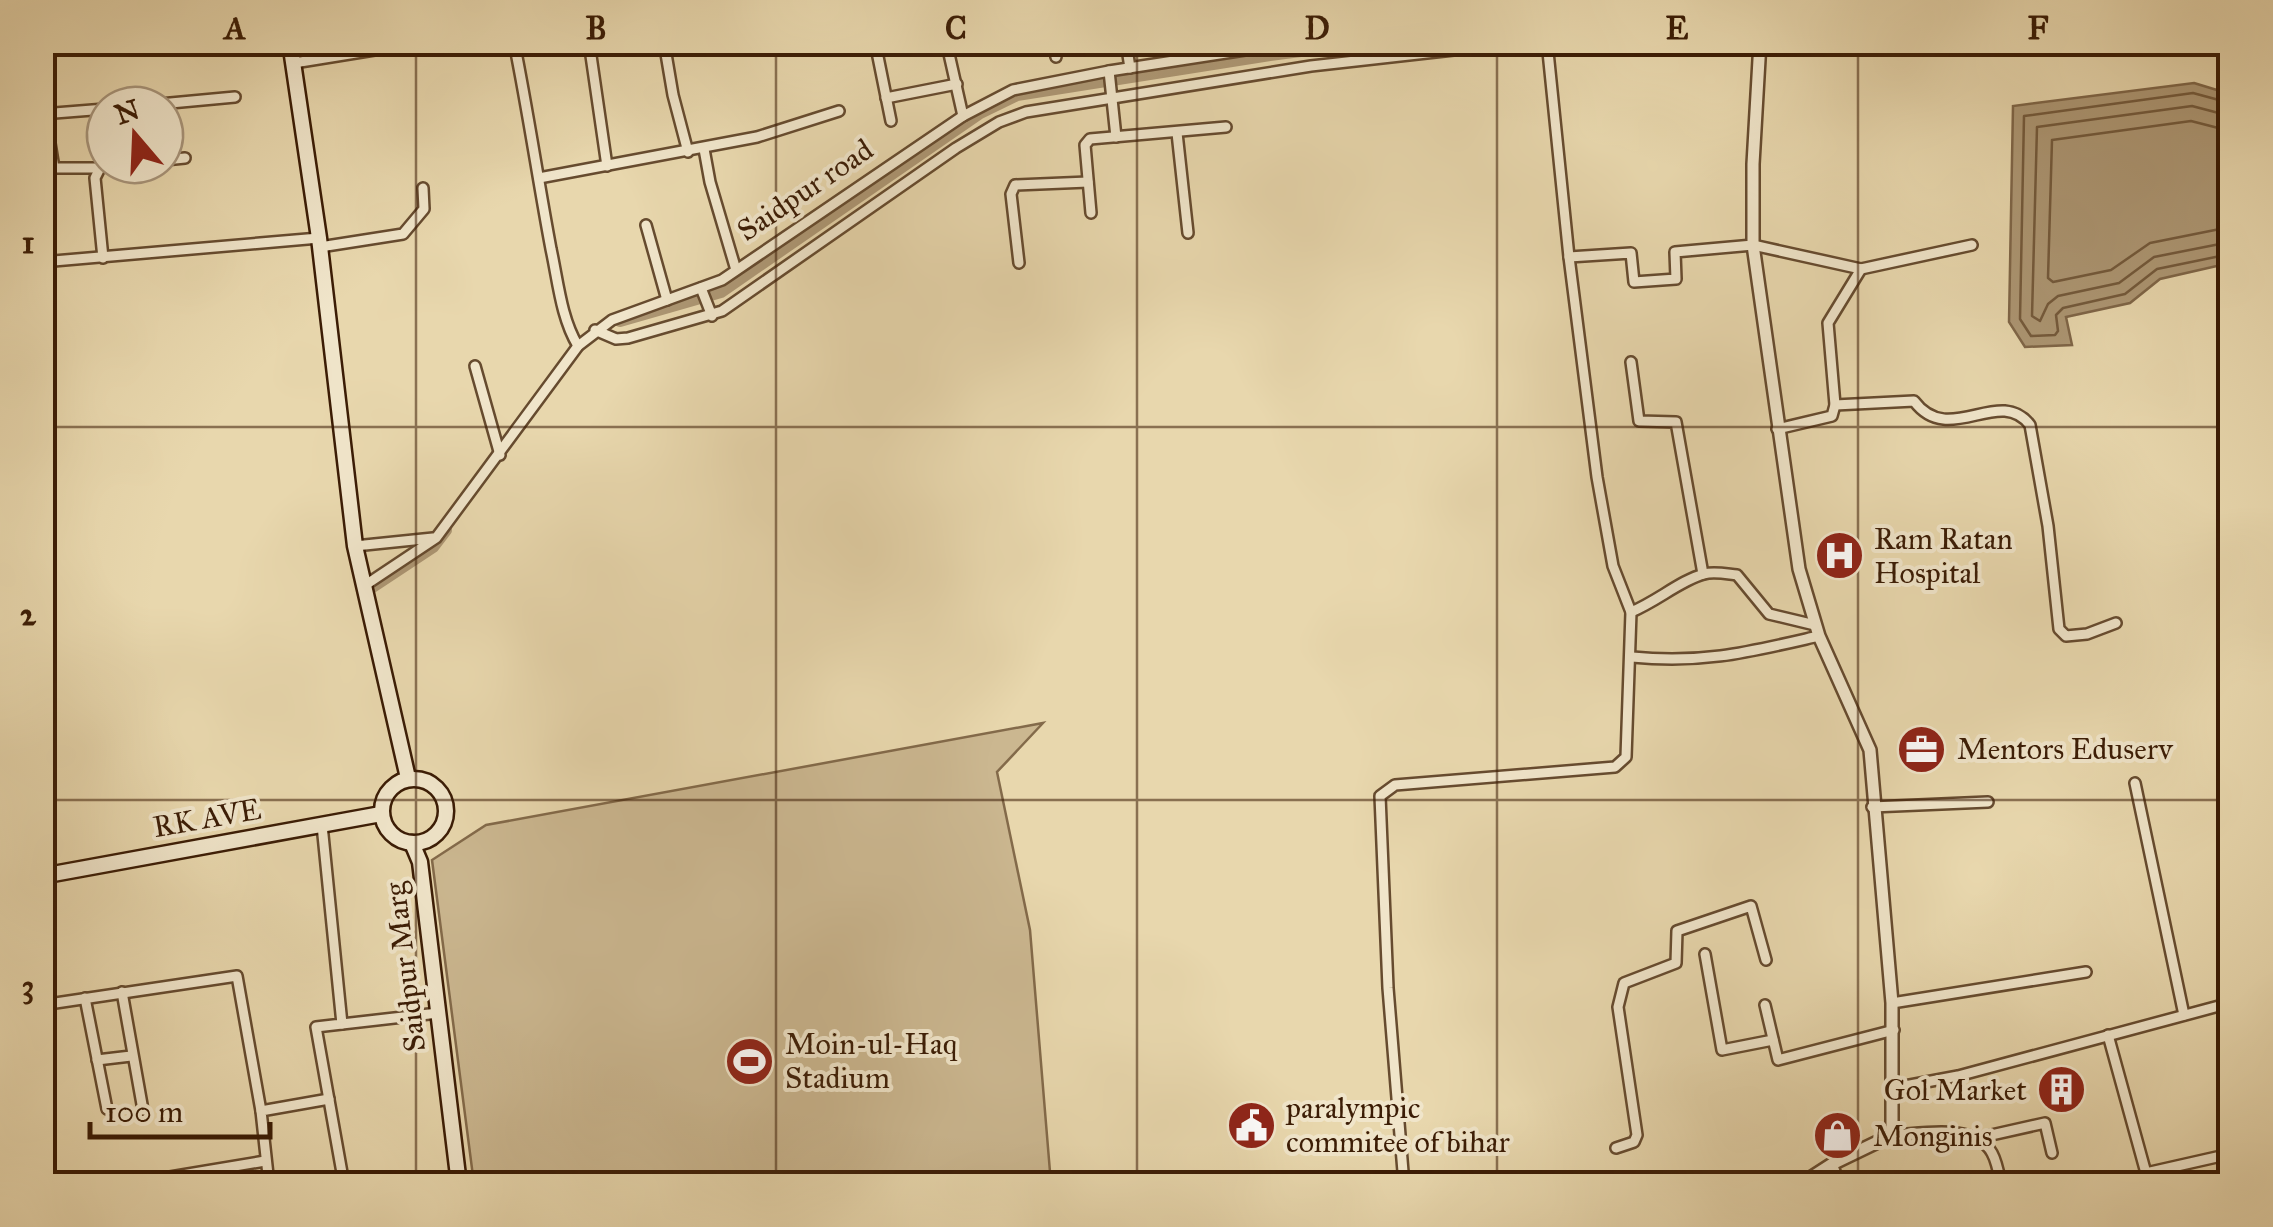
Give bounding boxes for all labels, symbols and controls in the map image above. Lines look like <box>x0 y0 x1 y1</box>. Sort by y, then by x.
text: A <box>222 9 246 48</box>
text: B <box>585 9 607 48</box>
text: C <box>945 9 967 48</box>
text: D <box>1304 9 1330 48</box>
text: E <box>1666 9 1689 48</box>
text: F <box>2028 9 2049 48</box>
north arrow <box>85 85 185 185</box>
text: N <box>110 91 144 132</box>
street label: Saidpur road <box>730 131 880 249</box>
text: 1 <box>22 223 35 262</box>
place label: Ram Ratan Hospital <box>1874 521 2013 591</box>
hospital icon: Ram Ratan Hospital <box>1813 530 1865 582</box>
text: 2 <box>20 595 37 634</box>
office icon: Mentors Eduserv <box>1896 723 1948 775</box>
place label: Mentors Eduserv <box>1957 731 2174 767</box>
street label: RK AVE <box>150 791 264 845</box>
street label: Saidpur Marg <box>377 879 433 1054</box>
text: 3 <box>22 967 34 1006</box>
place label: Moin-ul-Haq Stadium <box>785 1026 958 1096</box>
sports icon: Moin-ul-Haq Stadium <box>724 1035 776 1087</box>
building icon: Gol Market <box>2036 1064 2088 1116</box>
place label: Gol Market <box>1884 1072 2027 1108</box>
scale bar <box>90 1077 270 1139</box>
place label: paralympic commitee of bihar <box>1285 1090 1510 1160</box>
text: 100 m <box>105 1094 183 1130</box>
public building icon: paralympic commitee of bihar <box>1225 1099 1277 1151</box>
shop icon: Monginis <box>1812 1110 1864 1162</box>
place label: Monginis <box>1873 1118 1993 1154</box>

